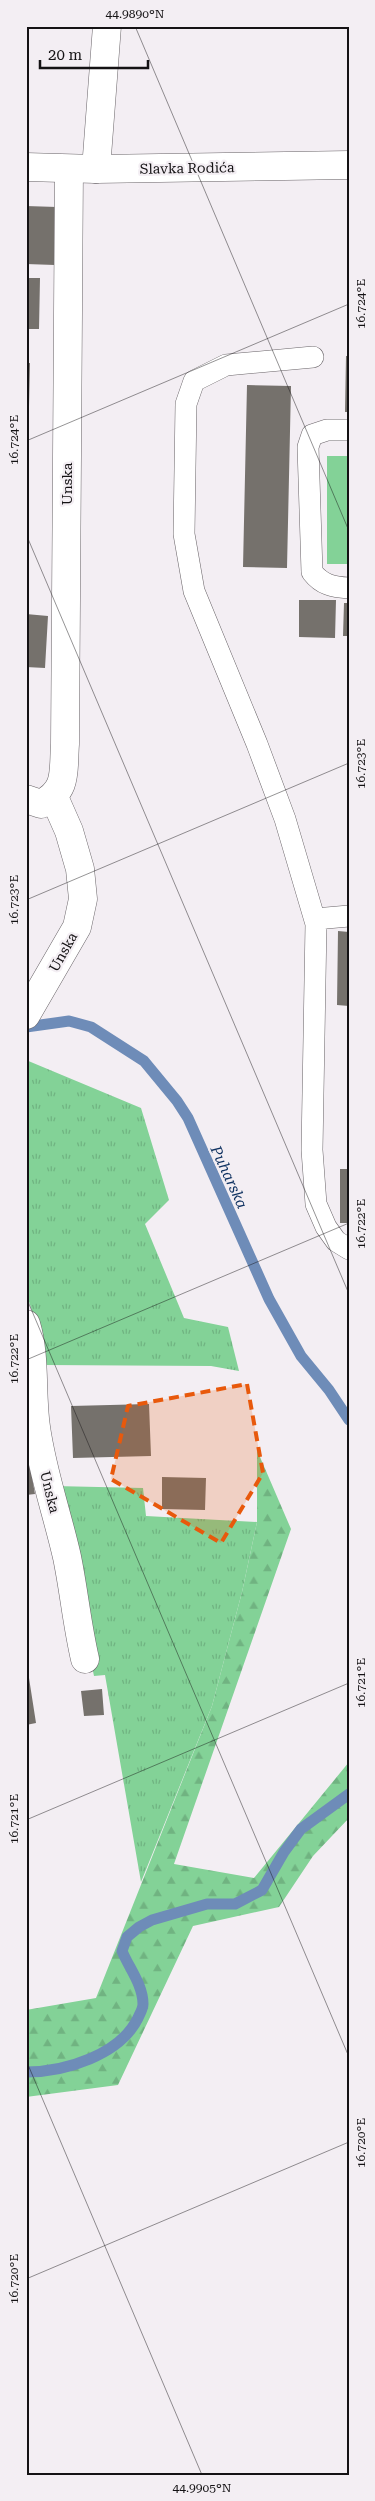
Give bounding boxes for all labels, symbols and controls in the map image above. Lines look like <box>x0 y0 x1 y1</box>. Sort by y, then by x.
text: 44.9890°N <box>106 7 165 21</box>
scale bar <box>40 38 148 70</box>
text: 20 m <box>48 46 83 64</box>
street label: Slavka Rodića <box>139 159 235 177</box>
text: 16.724°E <box>354 279 368 329</box>
text: 16.724°E <box>7 415 21 465</box>
street label: Unska <box>59 462 75 505</box>
text: 16.723°E <box>354 739 368 789</box>
text: 16.723°E <box>7 875 21 925</box>
street label: Unska <box>46 929 81 975</box>
water label: Puharska <box>206 1142 251 1211</box>
text: 16.722°E <box>354 1199 368 1249</box>
text: 16.722°E <box>7 1334 21 1384</box>
street label: Unska <box>37 1469 63 1515</box>
text: 16.721°E <box>354 1658 368 1708</box>
text: 16.721°E <box>7 1794 21 1844</box>
text: 16.720°E <box>354 2118 368 2168</box>
text: 16.720°E <box>7 2254 21 2304</box>
text: 44.9905°N <box>173 2481 232 2495</box>

